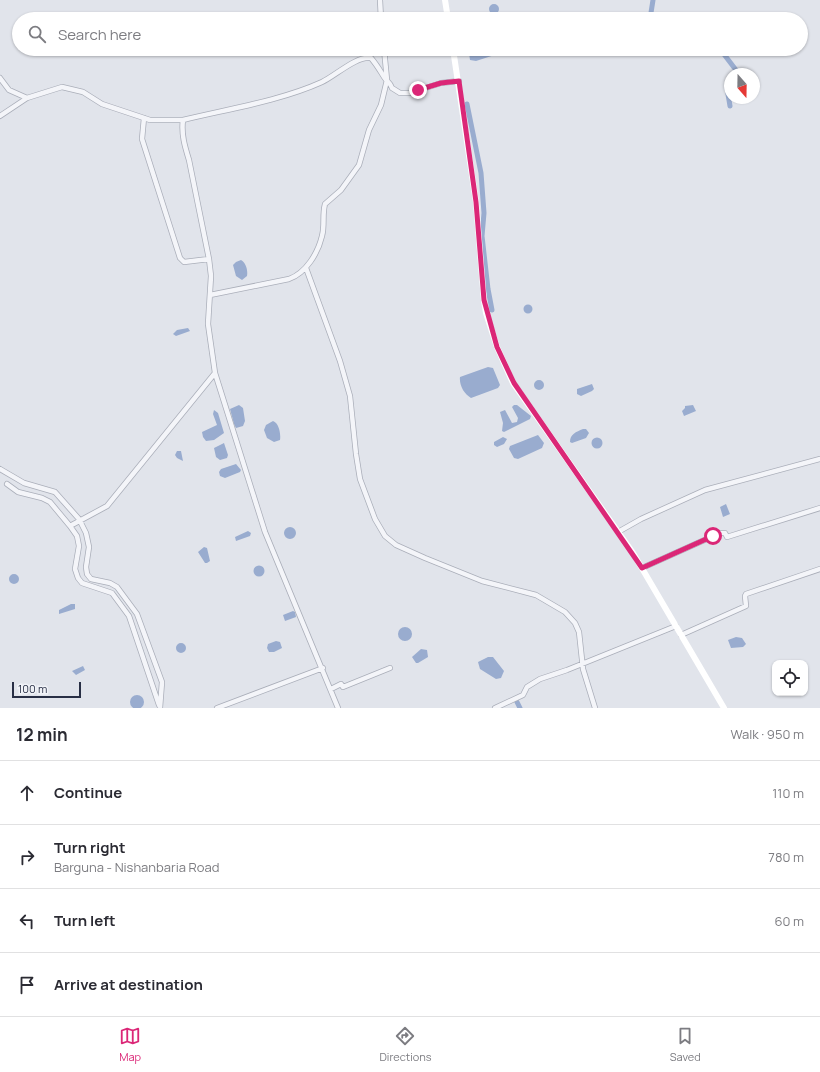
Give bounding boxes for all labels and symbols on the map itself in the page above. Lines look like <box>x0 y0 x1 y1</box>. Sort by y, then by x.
north arrow <box>724 68 760 104</box>
route end <box>409 81 427 99</box>
route start <box>704 527 722 545</box>
scale bar <box>12 680 81 699</box>

